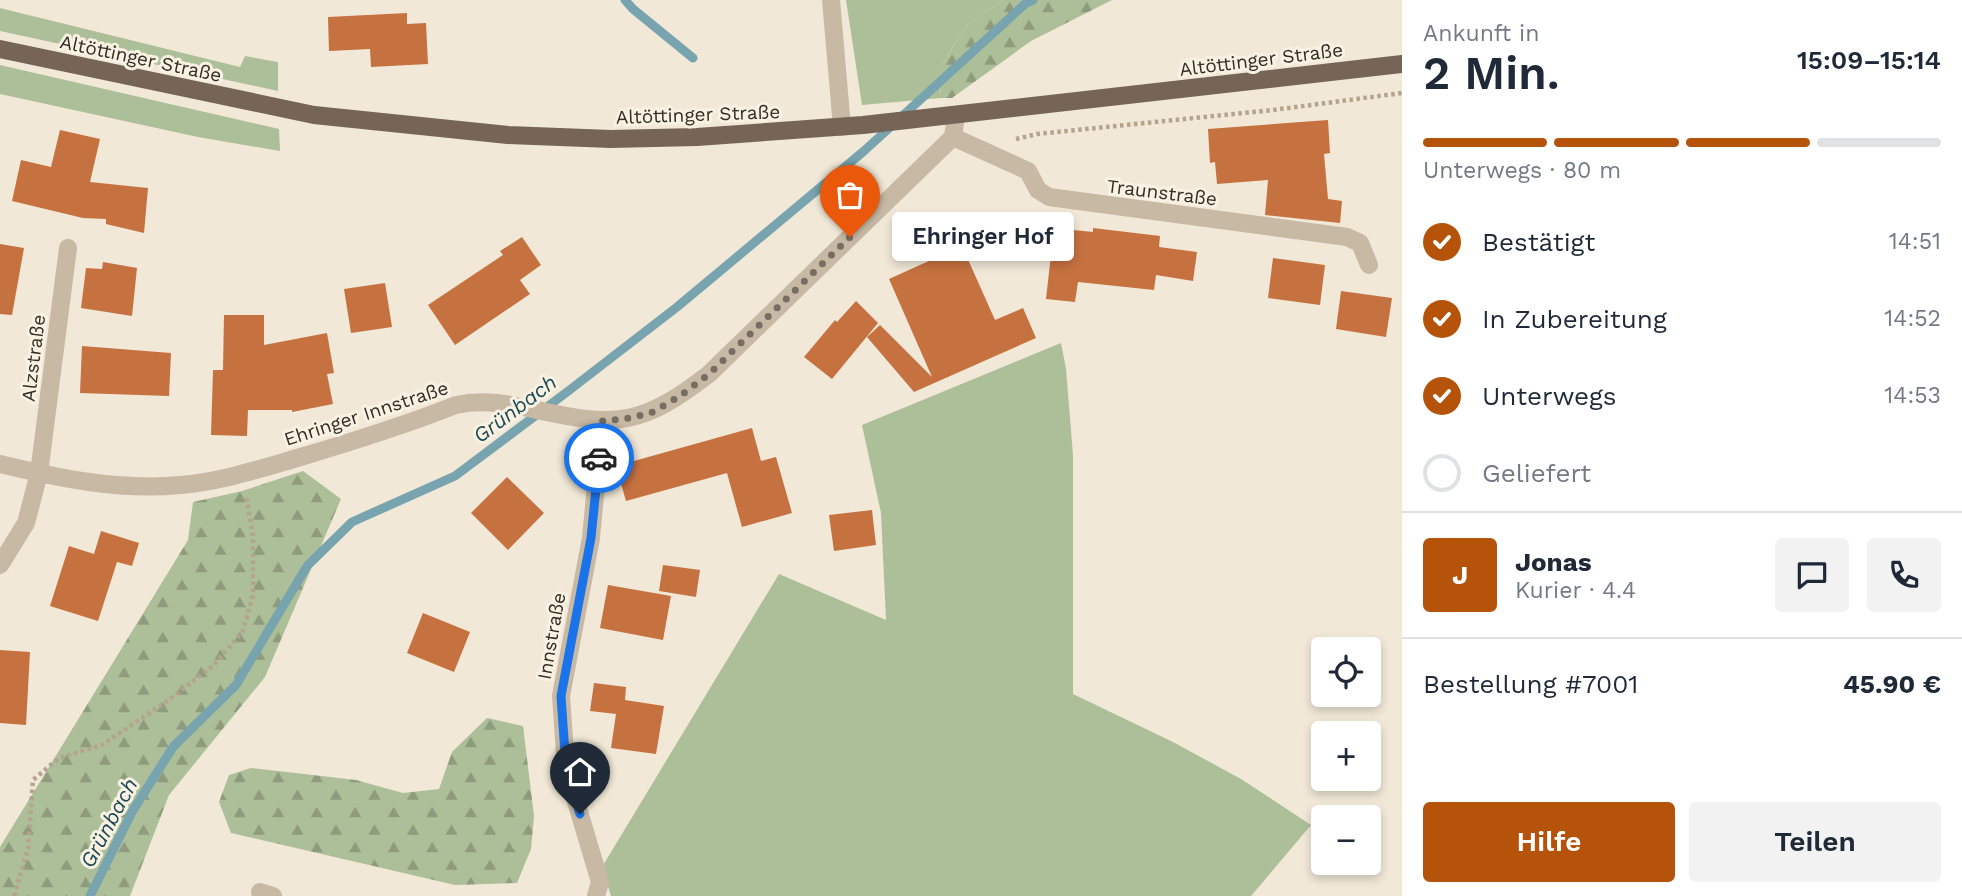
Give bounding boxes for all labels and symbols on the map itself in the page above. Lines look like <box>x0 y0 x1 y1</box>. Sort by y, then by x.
street label: Altöttinger Straße <box>58 30 224 87</box>
street label: Altöttinger Straße <box>1178 38 1344 81</box>
street label: Altöttinger Straße <box>615 100 781 129</box>
pin <box>820 165 880 237</box>
street label: Traunstraße <box>1106 174 1218 211</box>
callout: Ehringer Hof <box>892 212 1074 262</box>
street label: Alzstraße <box>17 313 50 403</box>
water label: Grünbach <box>468 369 561 448</box>
street label: Ehringer Innstraße <box>281 376 451 451</box>
courier <box>564 423 634 493</box>
street label: Innstraße <box>533 591 570 681</box>
pin <box>550 742 610 814</box>
water label: Grünbach <box>75 774 143 872</box>

